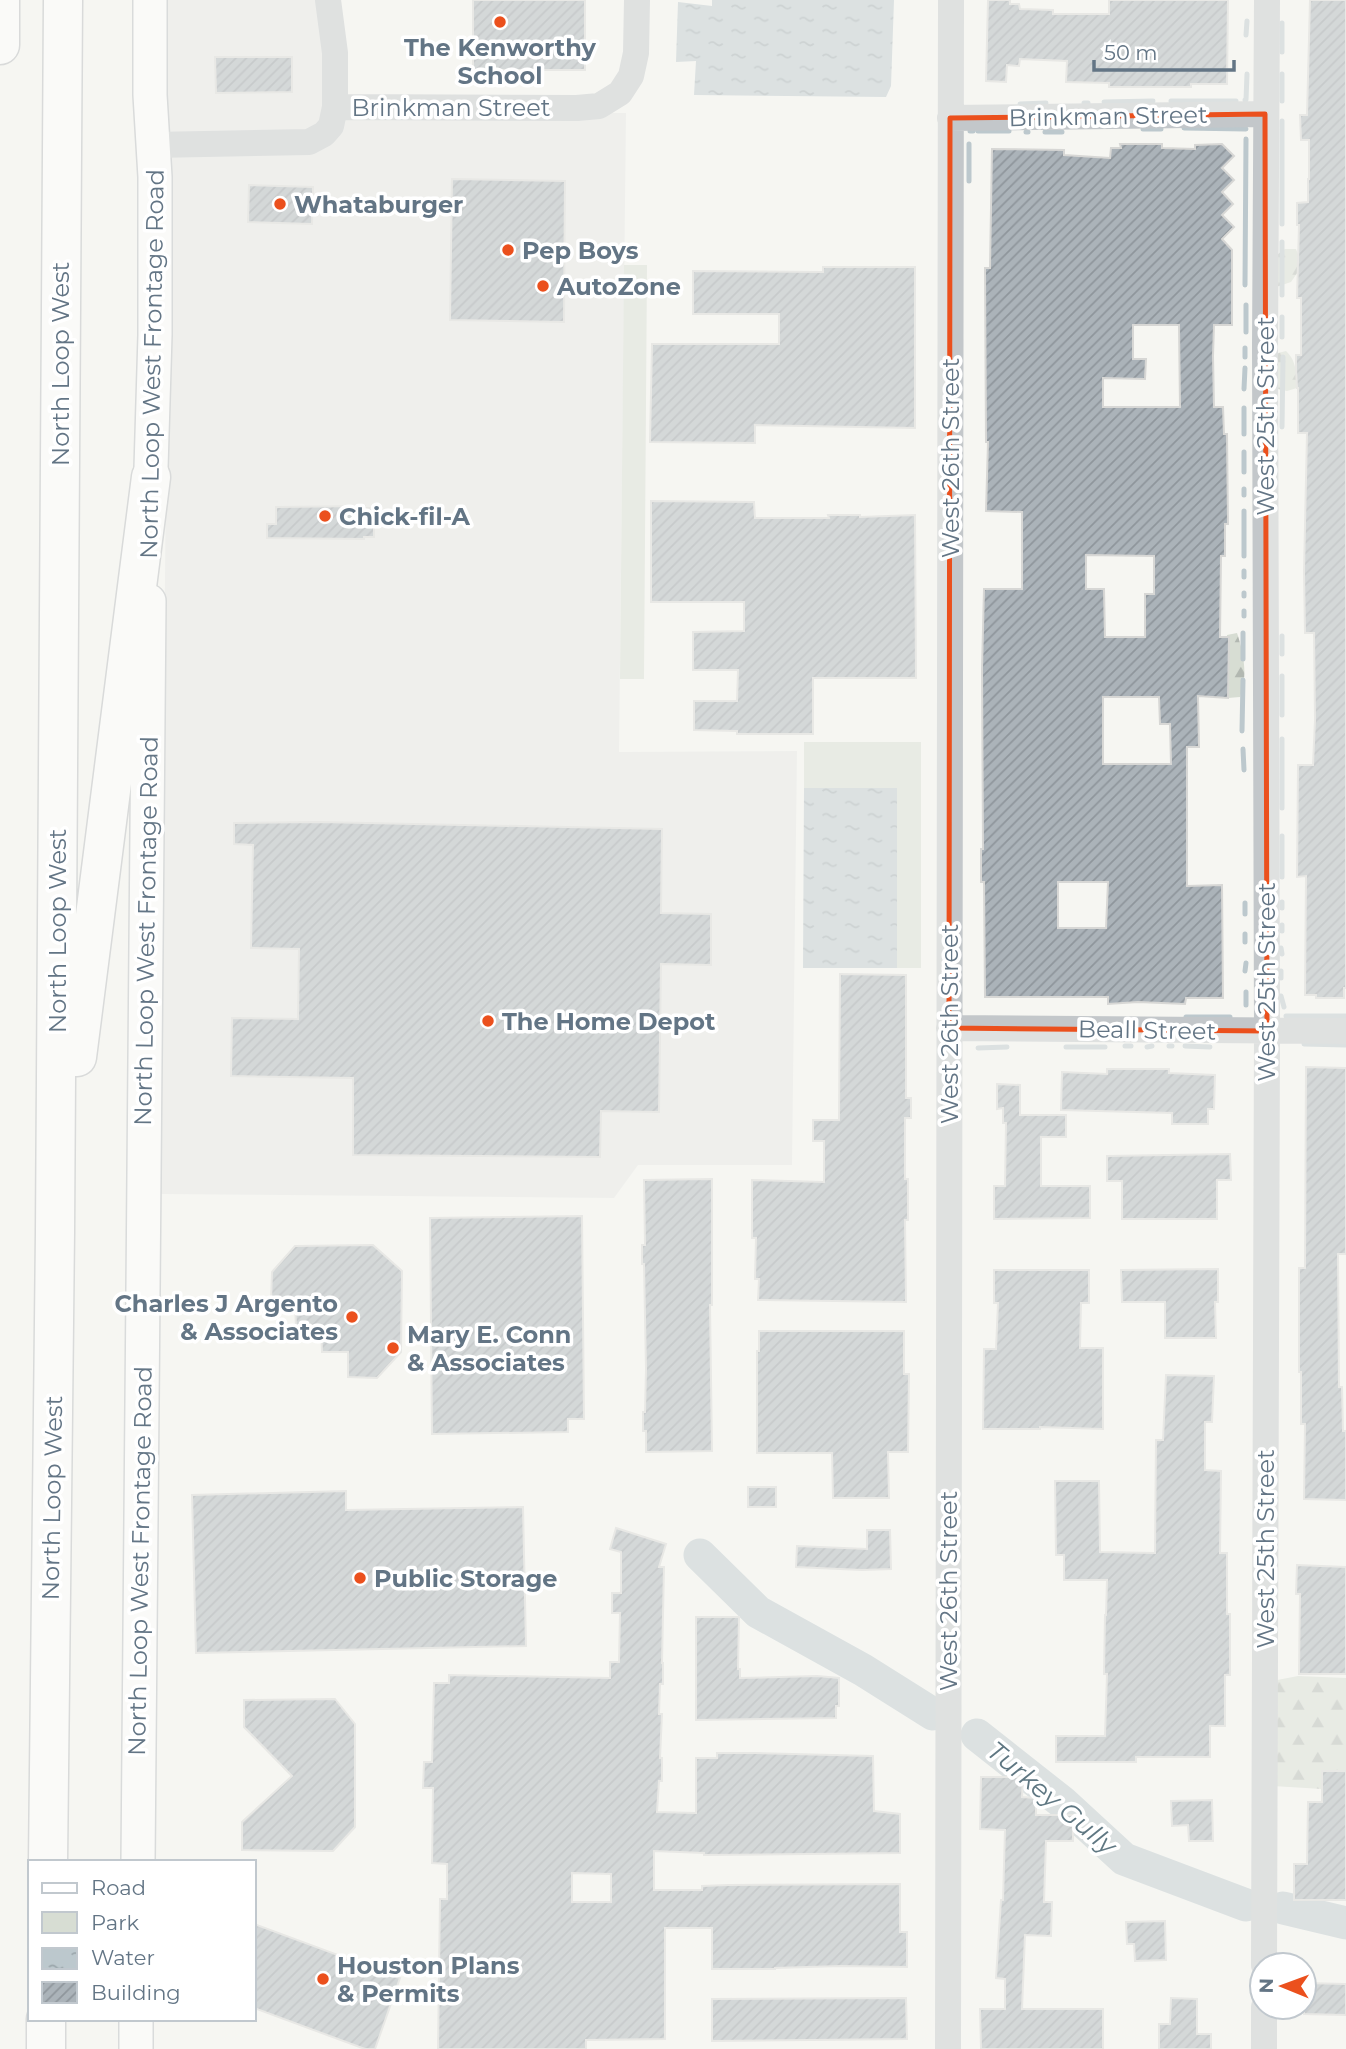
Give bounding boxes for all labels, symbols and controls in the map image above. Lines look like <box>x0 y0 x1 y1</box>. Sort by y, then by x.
marker: The Kenworthy School <box>492 14 508 30</box>
scale bar <box>1094 28 1234 72</box>
place label: The Kenworthy School <box>404 33 597 90</box>
text: 50 m <box>1104 40 1158 65</box>
street label: Brinkman Street <box>351 93 551 122</box>
street label: Brinkman Street <box>1008 100 1208 132</box>
street label: North Loop West Frontage Road <box>134 169 170 559</box>
place label: Whataburger <box>294 190 463 219</box>
marker: Whataburger <box>272 196 288 212</box>
place label: Pep Boys <box>522 236 639 265</box>
marker: Pep Boys <box>500 242 516 258</box>
street label: North Loop West <box>46 261 75 466</box>
place label: AutoZone <box>556 272 681 301</box>
marker: AutoZone <box>535 278 551 294</box>
street label: West 25th Street <box>1251 316 1280 516</box>
street label: West 26th Street <box>936 357 965 558</box>
place label: Chick-fil-A <box>339 502 470 531</box>
marker: Chick-fil-A <box>317 508 333 524</box>
street label: North Loop West Frontage Road <box>128 736 164 1126</box>
street label: North Loop West <box>43 828 72 1033</box>
street label: West 25th Street <box>1252 882 1281 1082</box>
street label: West 26th Street <box>935 923 964 1124</box>
place label: The Home Depot <box>502 1007 716 1036</box>
marker: The Home Depot <box>480 1013 496 1029</box>
street label: Beall Street <box>1078 1014 1217 1046</box>
place label: Charles J Argento & Associates <box>114 1289 338 1346</box>
marker: Charles J Argento & Associates <box>344 1309 360 1325</box>
place label: Mary E. Conn & Associates <box>407 1320 571 1377</box>
marker: Mary E. Conn & Associates <box>385 1340 401 1356</box>
street label: North Loop West Frontage Road <box>122 1366 158 1756</box>
street label: North Loop West <box>36 1395 68 1601</box>
street label: West 25th Street <box>1251 1449 1280 1649</box>
street label: West 26th Street <box>934 1490 963 1691</box>
place label: Public Storage <box>374 1564 557 1593</box>
marker: Public Storage <box>352 1570 368 1586</box>
water label: Turkey Gully <box>981 1735 1125 1863</box>
legend <box>28 1860 256 2021</box>
text: Road <box>91 1875 146 1900</box>
text: Park <box>91 1910 139 1935</box>
text: Water <box>91 1945 155 1970</box>
place label: Houston Plans & Permits <box>337 1951 520 2008</box>
north arrow <box>1248 1951 1318 2021</box>
marker: Houston Plans & Permits <box>315 1971 331 1987</box>
text: N <box>1255 1978 1278 1994</box>
text: Building <box>91 1980 181 2005</box>

